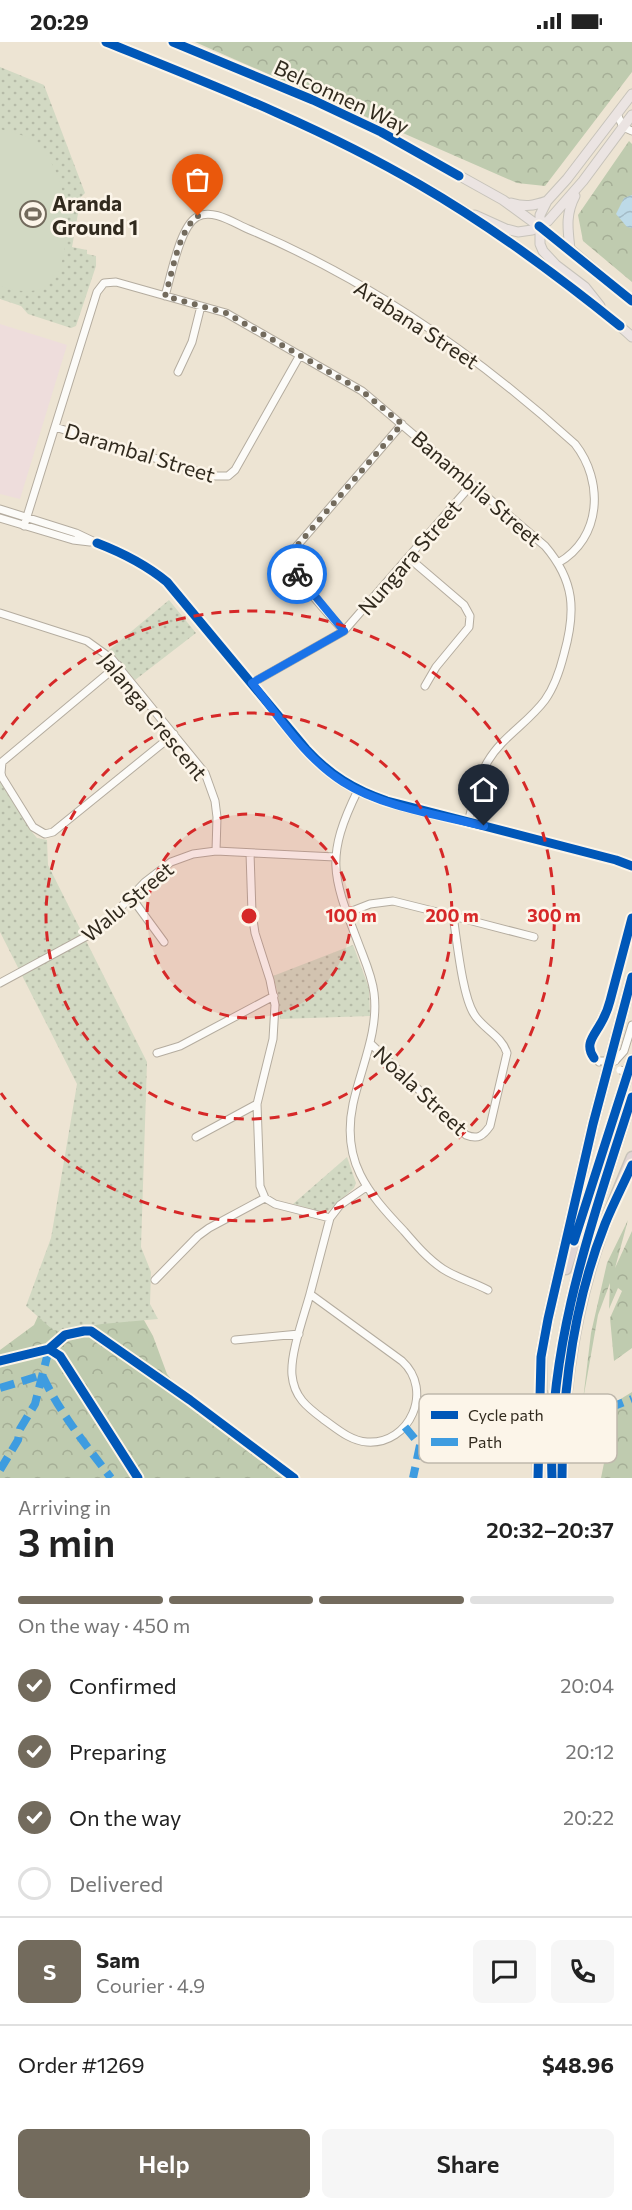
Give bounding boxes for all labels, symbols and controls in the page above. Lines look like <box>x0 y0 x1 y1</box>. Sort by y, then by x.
text: 20:29 <box>30 8 89 35</box>
street label: Belconnen Way <box>271 54 414 138</box>
pin <box>172 154 223 216</box>
icon: bag <box>181 163 214 196</box>
place label: Aranda Ground 1 <box>52 190 138 239</box>
sports icon: Aranda Ground 1 <box>18 199 48 229</box>
street label: Arabana Street <box>350 274 484 374</box>
street label: Darambal Street <box>62 417 218 487</box>
street label: Banambila Street <box>407 425 547 551</box>
street label: Nungara Street <box>352 494 466 620</box>
courier <box>267 544 327 604</box>
icon: bike <box>281 558 314 591</box>
street label: Jalanga Crescent <box>95 647 213 785</box>
pin <box>458 764 509 826</box>
icon: home <box>467 773 500 806</box>
street label: Walu Street <box>76 856 178 946</box>
text: 100 m <box>325 904 377 926</box>
text: 200 m <box>425 904 479 926</box>
text: 300 m <box>527 904 581 926</box>
centre of rings <box>239 906 259 926</box>
street label: Noala Street <box>369 1040 473 1140</box>
legend <box>419 1394 617 1463</box>
text: Cycle path <box>468 1405 544 1424</box>
text: Path <box>468 1432 502 1451</box>
text: Arriving in <box>18 1495 111 1519</box>
text: 20:32–20:37 <box>486 1516 614 1543</box>
text: 3 min <box>18 1517 115 1565</box>
text: On the way · 450 m <box>18 1613 190 1637</box>
icon: check <box>18 1669 51 1702</box>
text: Confirmed <box>69 1672 176 1699</box>
text: 20:04 <box>560 1673 614 1697</box>
icon: check <box>18 1735 51 1768</box>
text: Preparing <box>69 1738 166 1765</box>
text: 20:12 <box>566 1739 614 1763</box>
icon: check <box>18 1801 51 1834</box>
text: On the way <box>69 1804 181 1831</box>
text: 20:22 <box>563 1805 614 1829</box>
text: Delivered <box>69 1870 163 1897</box>
button: chat <box>473 1940 536 2003</box>
button: phone <box>551 1940 614 2003</box>
text: Sam <box>96 1946 140 1973</box>
text: S <box>43 1958 56 1985</box>
text: Courier · 4.9 <box>96 1973 205 1997</box>
text: Order #1269 <box>18 2051 145 2078</box>
text: $48.96 <box>542 2051 614 2078</box>
button: Help <box>18 2129 310 2198</box>
button: Share <box>322 2129 614 2198</box>

